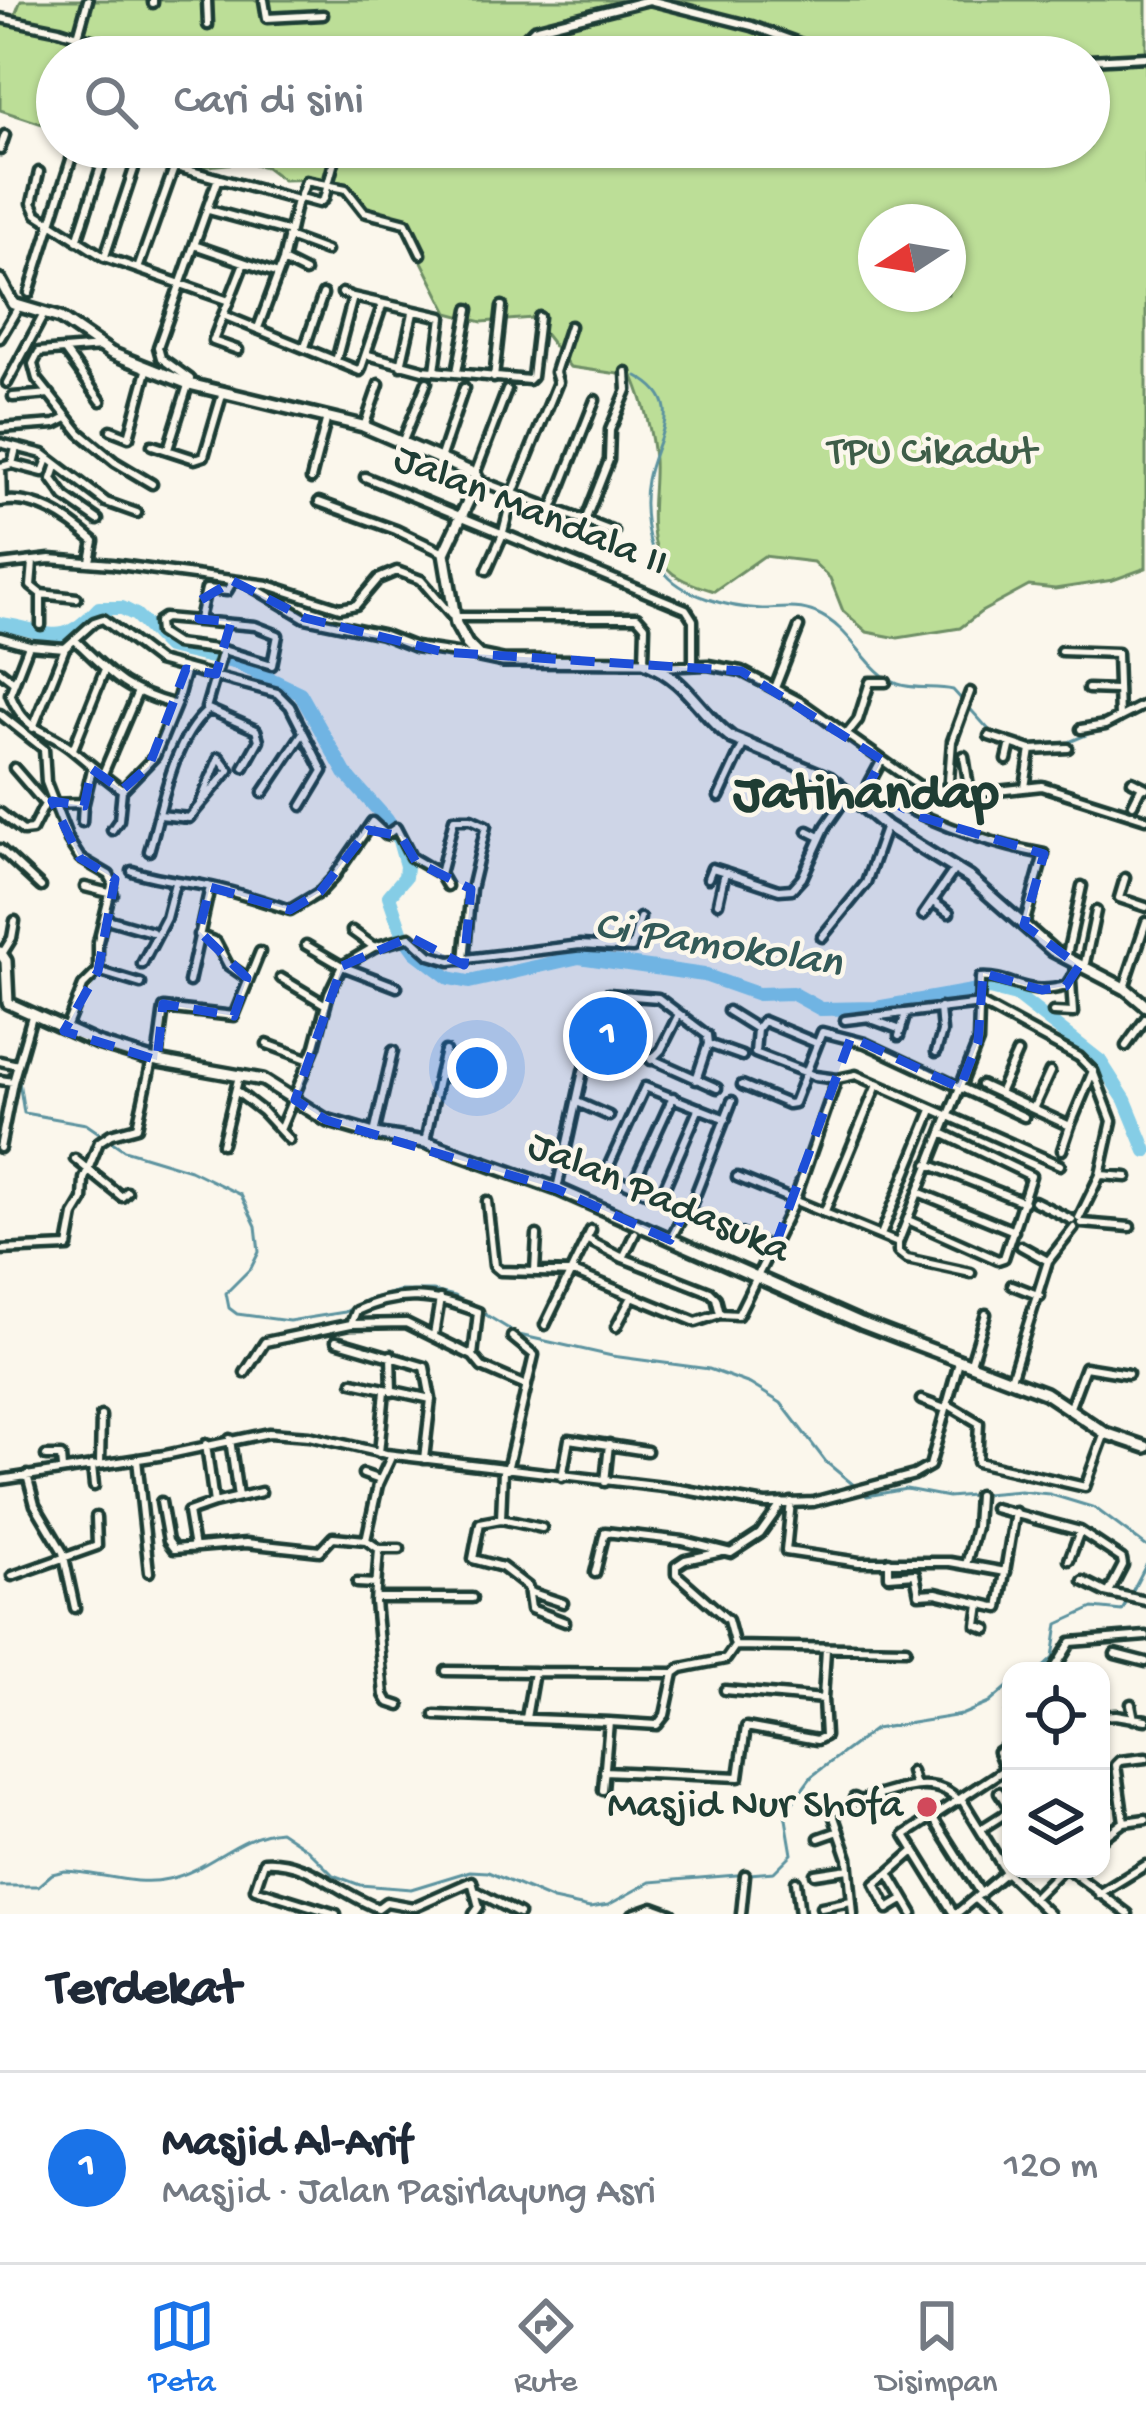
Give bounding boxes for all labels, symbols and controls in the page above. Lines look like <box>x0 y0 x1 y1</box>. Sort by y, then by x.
search box <box>36 36 1110 168</box>
icon: search <box>78 69 144 135</box>
text: Cari di sini <box>174 76 364 129</box>
north arrow <box>858 204 966 312</box>
park label: TPU Cikadut <box>826 430 1040 479</box>
street label: Jalan Mandala II <box>386 436 674 590</box>
district label: Jatihandap <box>732 765 999 829</box>
water label: Ci Pamokolan <box>591 901 846 993</box>
pin: 1 <box>569 991 647 1081</box>
your location <box>447 1038 507 1098</box>
street label: Jalan Padasuka <box>520 1123 798 1278</box>
map controls <box>1002 1662 1110 1878</box>
button: locate <box>1002 1662 1110 1770</box>
button: layers <box>1002 1770 1110 1878</box>
place label: Masjid Nur Shofa <box>607 1783 905 1832</box>
marker: Masjid Nur Shofa <box>914 1794 940 1820</box>
text: Terdekat <box>48 1962 240 2022</box>
text: Masjid Al-Arif <box>162 2118 411 2171</box>
text: 1 <box>79 2145 95 2191</box>
text: 120 m <box>1004 2145 1098 2191</box>
text: Masjid · Jalan Pasirlayung Asri <box>162 2171 656 2217</box>
tab: Peta <box>149 2293 216 2403</box>
tab: Rute <box>513 2293 579 2403</box>
tab: Disimpan <box>876 2293 997 2403</box>

